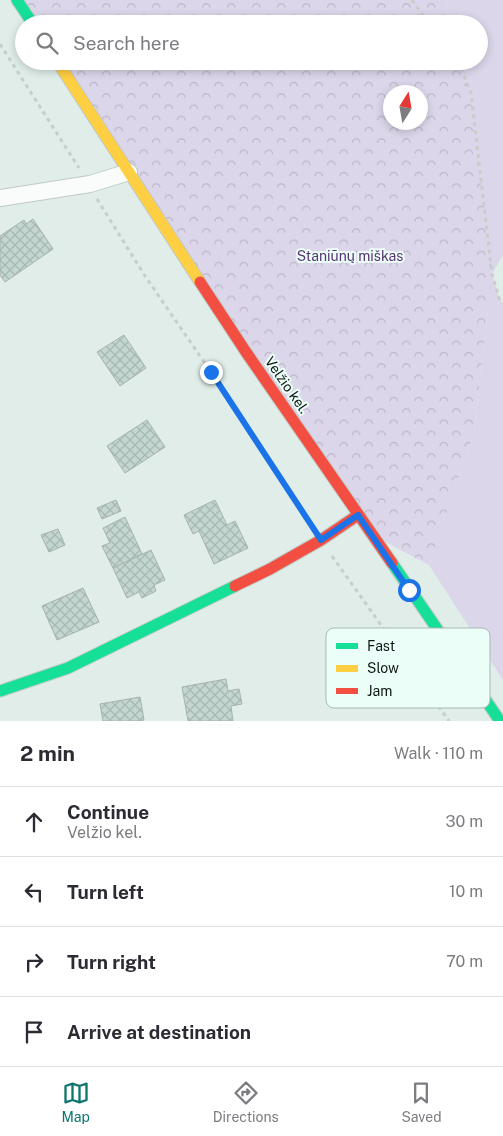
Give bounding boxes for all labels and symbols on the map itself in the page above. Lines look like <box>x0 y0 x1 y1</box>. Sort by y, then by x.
north arrow <box>383 85 428 130</box>
park label: Staniūnų miškas <box>297 248 403 264</box>
street label: Velžio kel. <box>262 354 312 416</box>
route end <box>200 361 223 384</box>
route start <box>398 579 421 602</box>
legend <box>326 628 490 708</box>
text: Fast <box>367 638 395 654</box>
text: Slow <box>367 660 399 676</box>
text: Jam <box>367 683 392 699</box>

